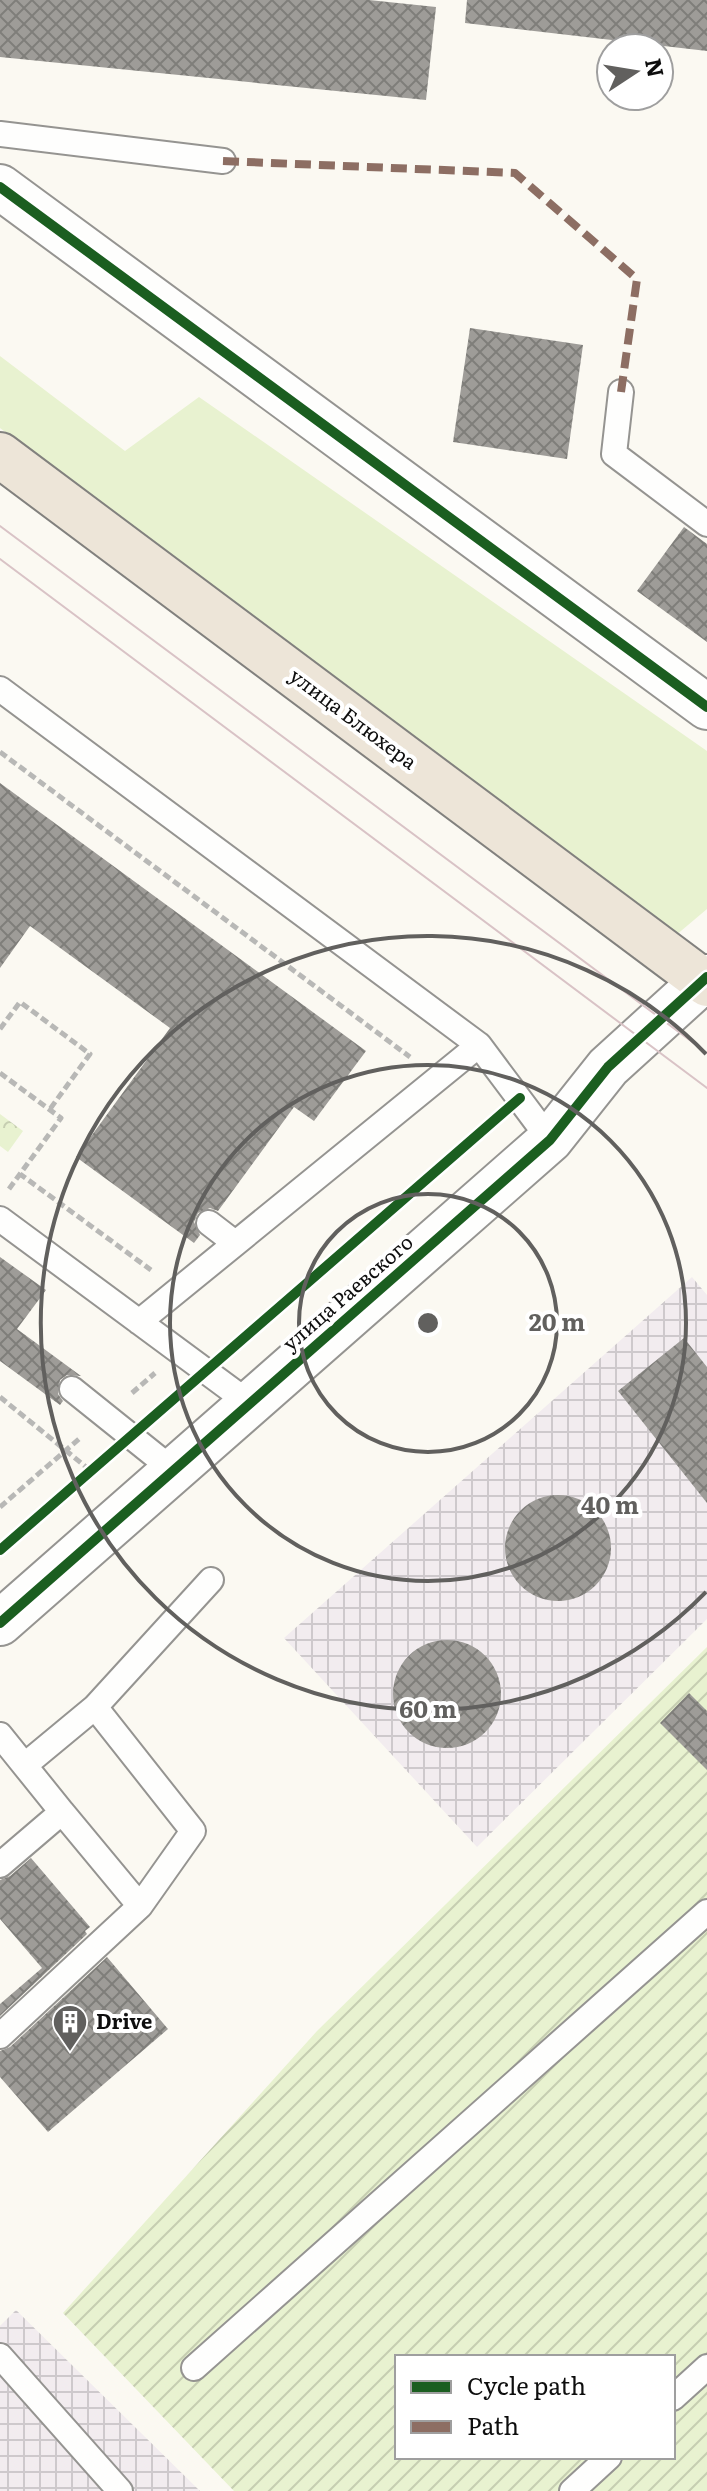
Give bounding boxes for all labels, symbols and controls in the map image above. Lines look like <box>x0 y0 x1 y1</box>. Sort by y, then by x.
north arrow <box>595 32 675 112</box>
text: N <box>638 55 674 80</box>
street label: улица Блюхера <box>284 659 424 775</box>
street label: улица Раевского <box>275 1226 419 1357</box>
text: 20 m <box>529 1303 585 1338</box>
centre of rings <box>414 1309 442 1337</box>
text: 40 m <box>581 1486 639 1521</box>
text: 60 m <box>399 1690 457 1725</box>
building icon: Drive <box>51 2003 89 2053</box>
place label: Drive <box>96 2005 152 2035</box>
legend <box>395 2355 675 2459</box>
text: Cycle path <box>467 2367 586 2402</box>
text: Path <box>467 2407 519 2442</box>

